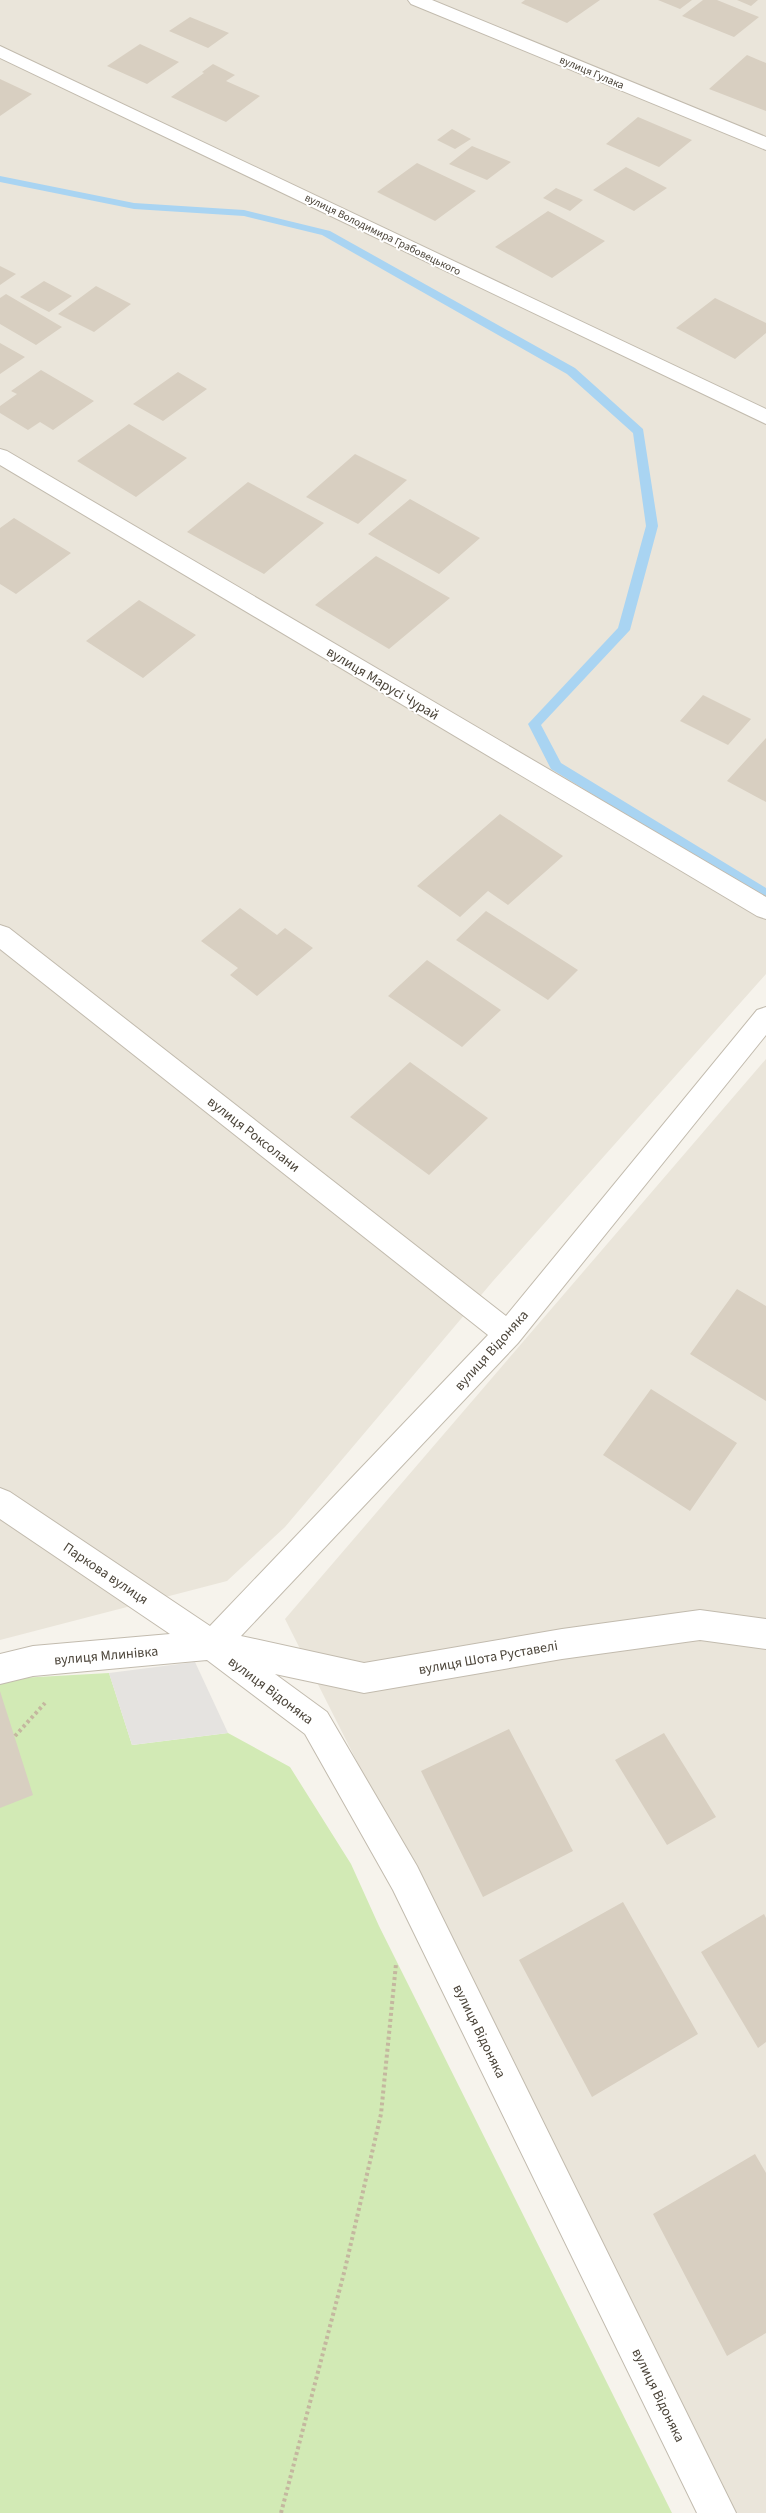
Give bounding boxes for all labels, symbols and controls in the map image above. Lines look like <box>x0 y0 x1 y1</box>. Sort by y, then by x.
street label: вулиця Гулака <box>557 52 626 93</box>
street label: вулиця Володимира Грабовецького <box>302 190 463 279</box>
street label: вулиця Марусі Чурай <box>322 642 443 725</box>
street label: вулиця Роксолани <box>203 1092 304 1177</box>
street label: вулиця Відоняка <box>450 1306 533 1395</box>
street label: Паркова вулиця <box>59 1538 152 1610</box>
street label: вулиця Шота Руставелі <box>417 1636 559 1680</box>
street label: вулиця Млинівка <box>53 1641 159 1671</box>
street label: вулиця Відоняка <box>224 1652 317 1730</box>
street label: вулиця Відоняка <box>448 1981 511 2082</box>
street label: вулиця Відоняка <box>627 2345 690 2446</box>

